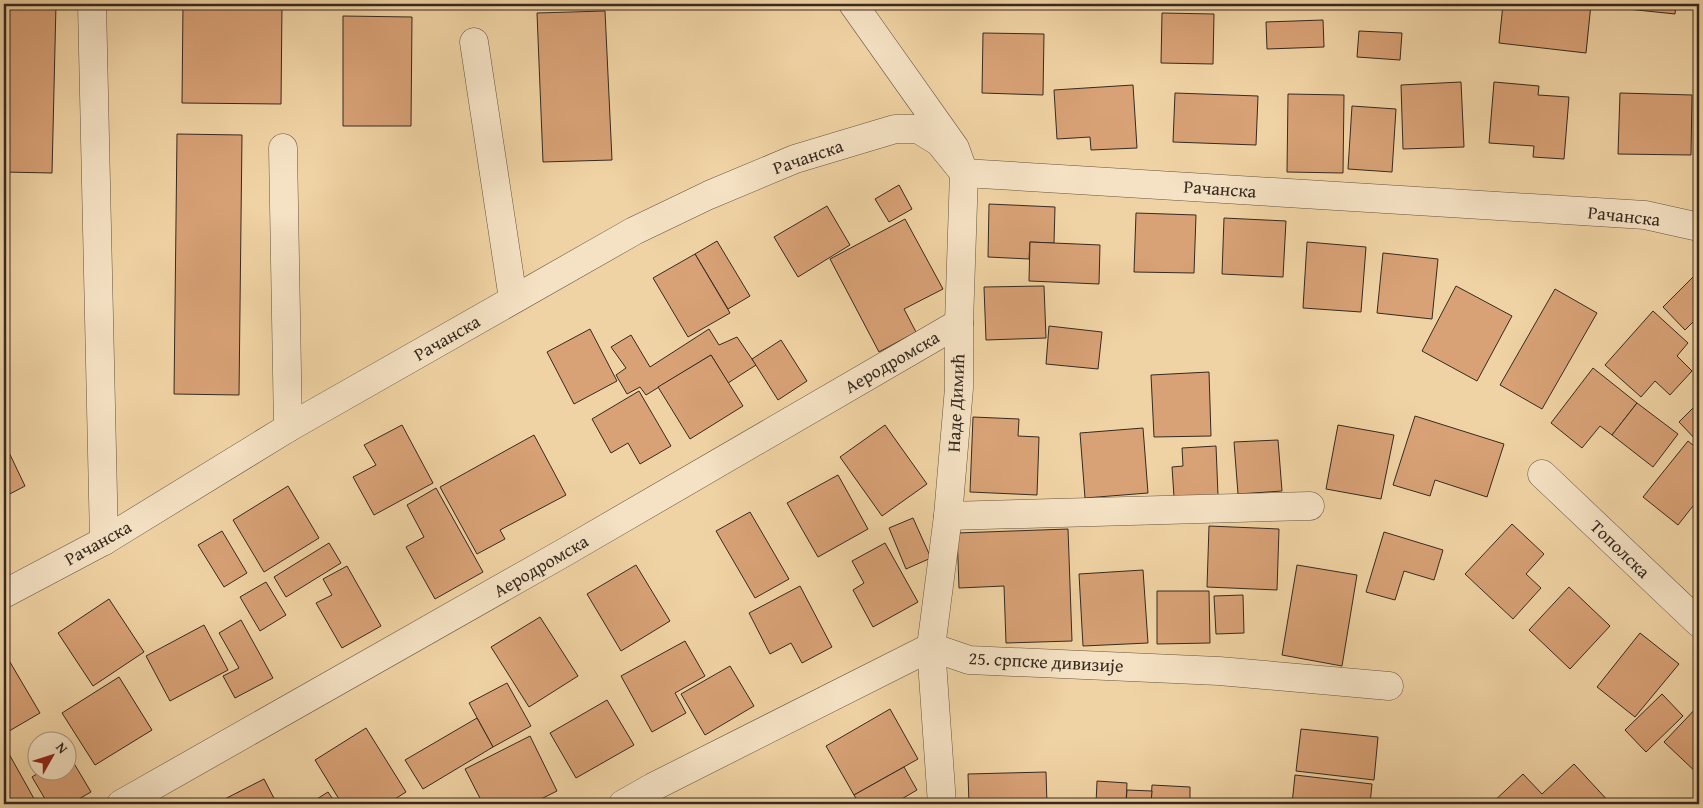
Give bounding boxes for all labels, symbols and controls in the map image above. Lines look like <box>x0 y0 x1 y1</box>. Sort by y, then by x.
street label: Рачанска <box>769 132 847 181</box>
street label: Рачанска <box>1183 172 1258 205</box>
street label: Рачанска <box>1586 198 1662 233</box>
street label: Рачанска <box>408 307 485 367</box>
street label: Аеродромска <box>839 323 945 400</box>
street label: Наде Димић <box>939 353 972 453</box>
street label: Рачанска <box>59 513 137 572</box>
street label: Тополска <box>1584 513 1657 585</box>
street label: Аеродромска <box>488 527 594 604</box>
street label: 25. српске дивизије <box>968 644 1124 679</box>
north arrow <box>28 730 78 780</box>
text: N <box>51 738 73 758</box>

